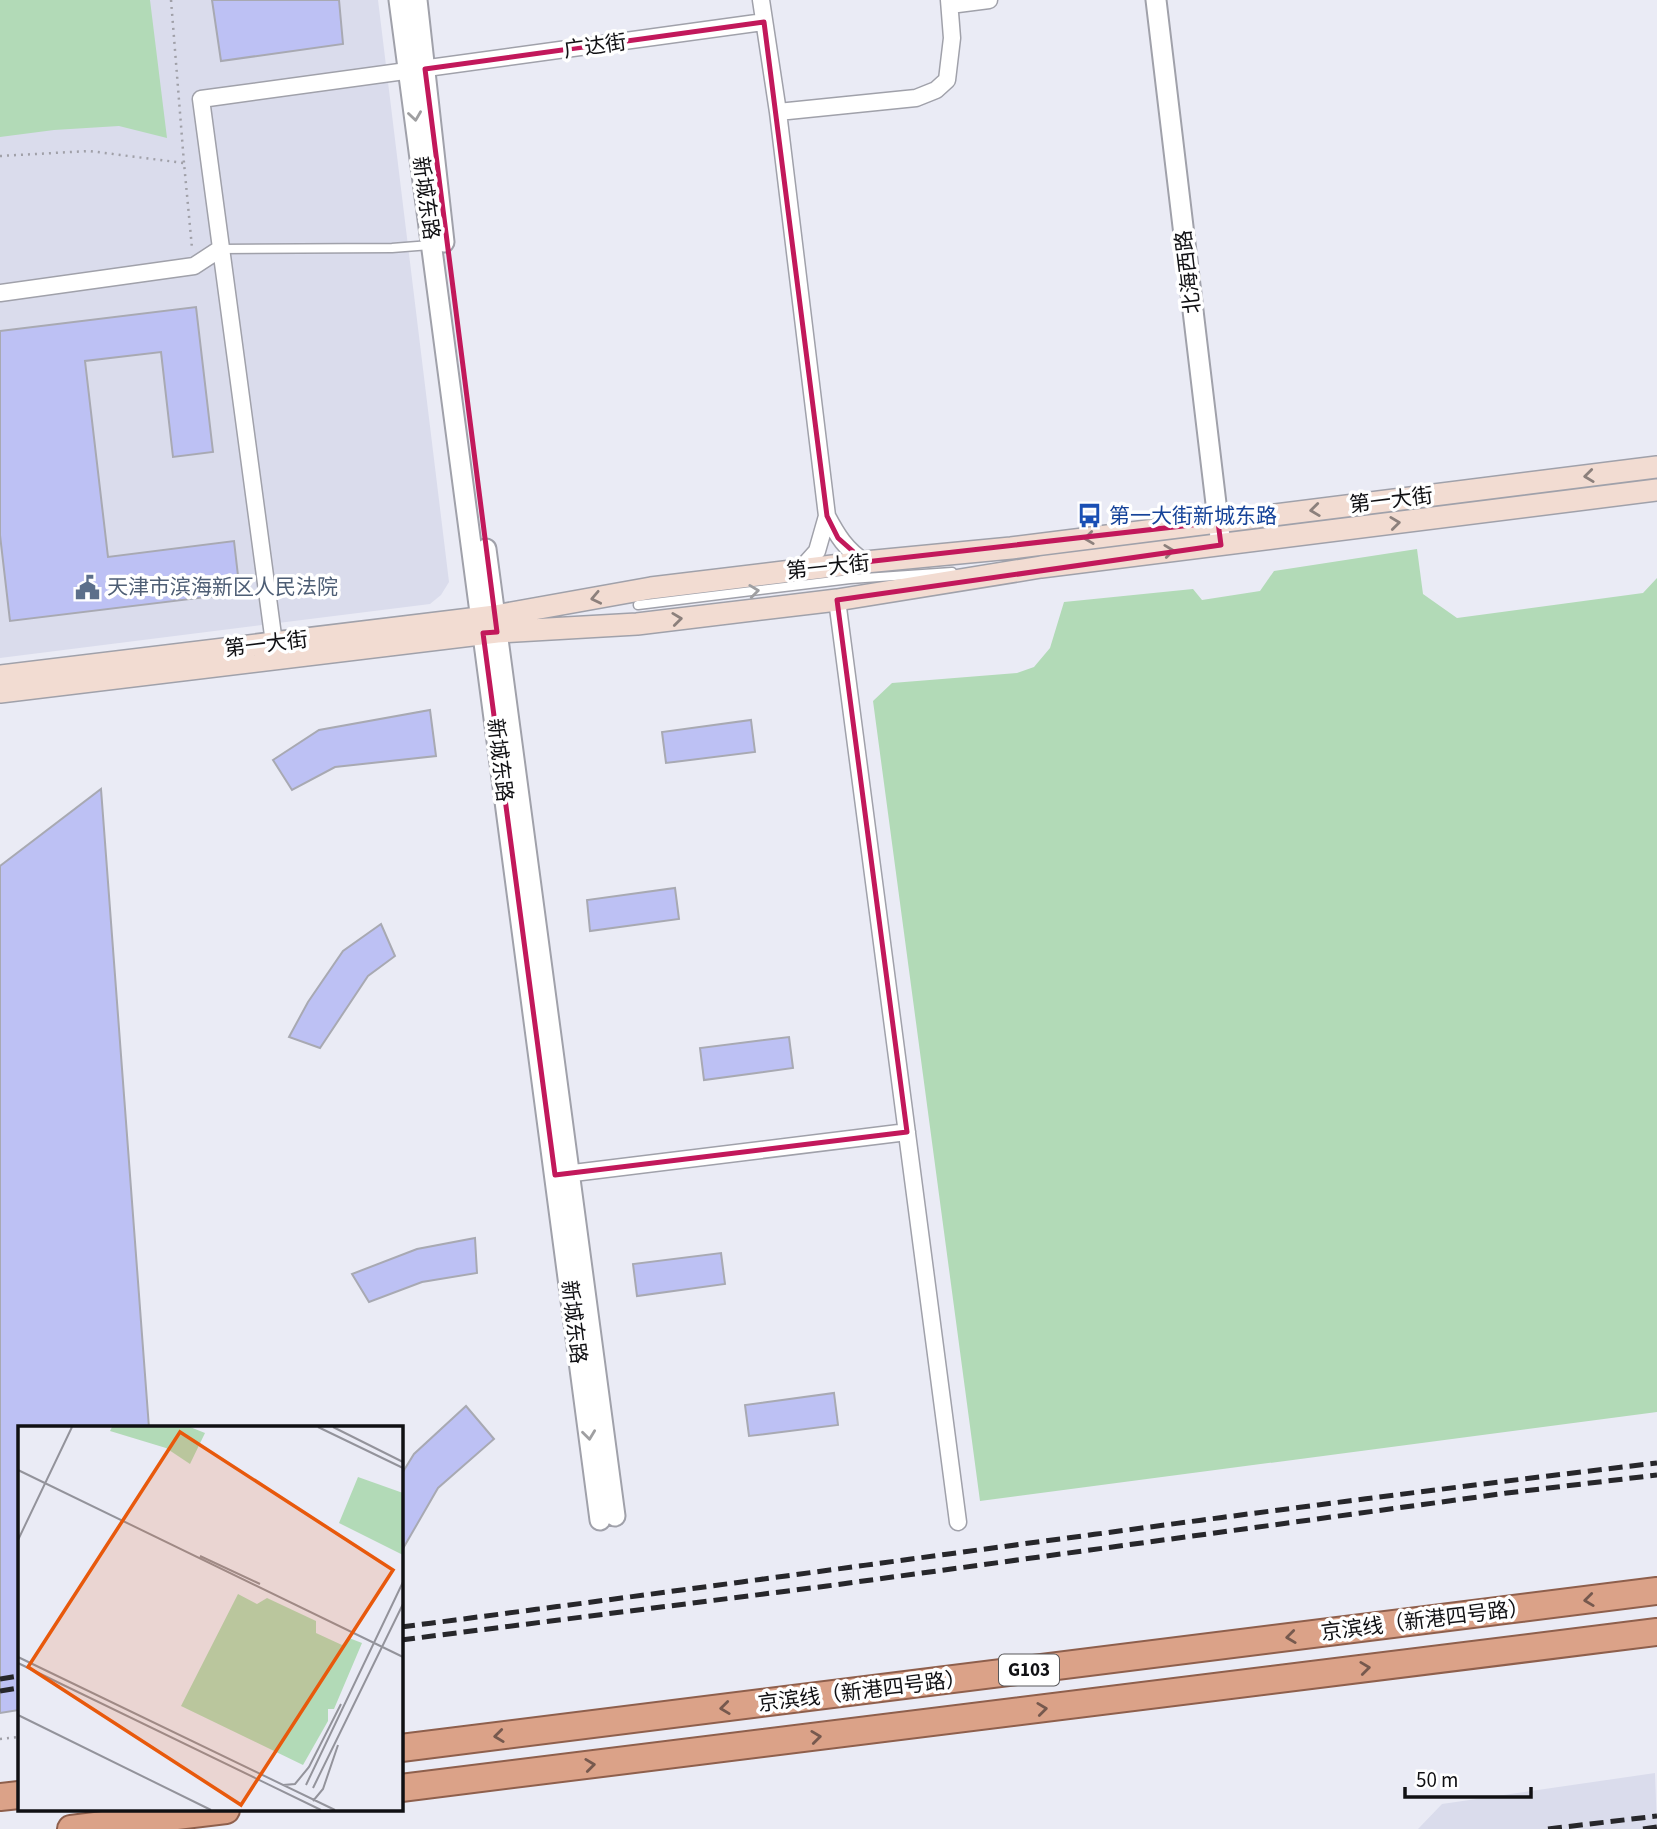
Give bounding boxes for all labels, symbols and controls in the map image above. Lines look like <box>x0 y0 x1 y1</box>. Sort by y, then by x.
street label: 广达街 <box>562 27 628 65</box>
one-way arrow <box>407 110 422 122</box>
street label: 新城东路 <box>405 154 447 242</box>
street label: 北海西路 <box>1168 228 1208 316</box>
one-way arrow <box>1583 468 1595 483</box>
street label: 第一大街 <box>1347 480 1435 520</box>
place label: 第一大街新城东路 <box>1109 501 1277 531</box>
bus stop icon: 第一大街新城东路 <box>1075 502 1103 530</box>
one-way arrow <box>1309 502 1321 517</box>
one-way arrow <box>1389 516 1400 531</box>
one-way arrow <box>1083 530 1095 545</box>
one-way arrow <box>1163 544 1175 559</box>
street label: 第一大街 <box>785 548 871 586</box>
place label: 天津市滨海新区人民法院 <box>107 572 338 602</box>
public building icon: 天津市滨海新区人民法院 <box>73 573 101 601</box>
one-way arrow <box>749 583 760 598</box>
one-way arrow <box>590 589 602 604</box>
one-way arrow <box>671 611 682 626</box>
street label: 第一大街 <box>222 624 310 664</box>
street label: 新城东路 <box>480 716 520 804</box>
street label: 新城东路 <box>554 1278 594 1366</box>
inset map <box>18 1426 402 1812</box>
one-way arrow <box>581 1429 596 1441</box>
street label: 京滨线（新港四号路） <box>1319 1592 1531 1648</box>
one-way arrow <box>1583 1592 1595 1607</box>
one-way arrow <box>1285 1630 1297 1645</box>
road number: G103 <box>999 1654 1059 1686</box>
one-way arrow <box>1359 1661 1370 1676</box>
street label: 京滨线（新港四号路） <box>756 1663 968 1719</box>
one-way arrow <box>719 1701 730 1716</box>
one-way arrow <box>1036 1701 1047 1716</box>
one-way arrow <box>493 1728 505 1743</box>
one-way arrow <box>810 1729 822 1744</box>
scale bar <box>1405 1756 1531 1800</box>
one-way arrow <box>584 1757 596 1772</box>
text: 50 m <box>1416 1765 1458 1795</box>

